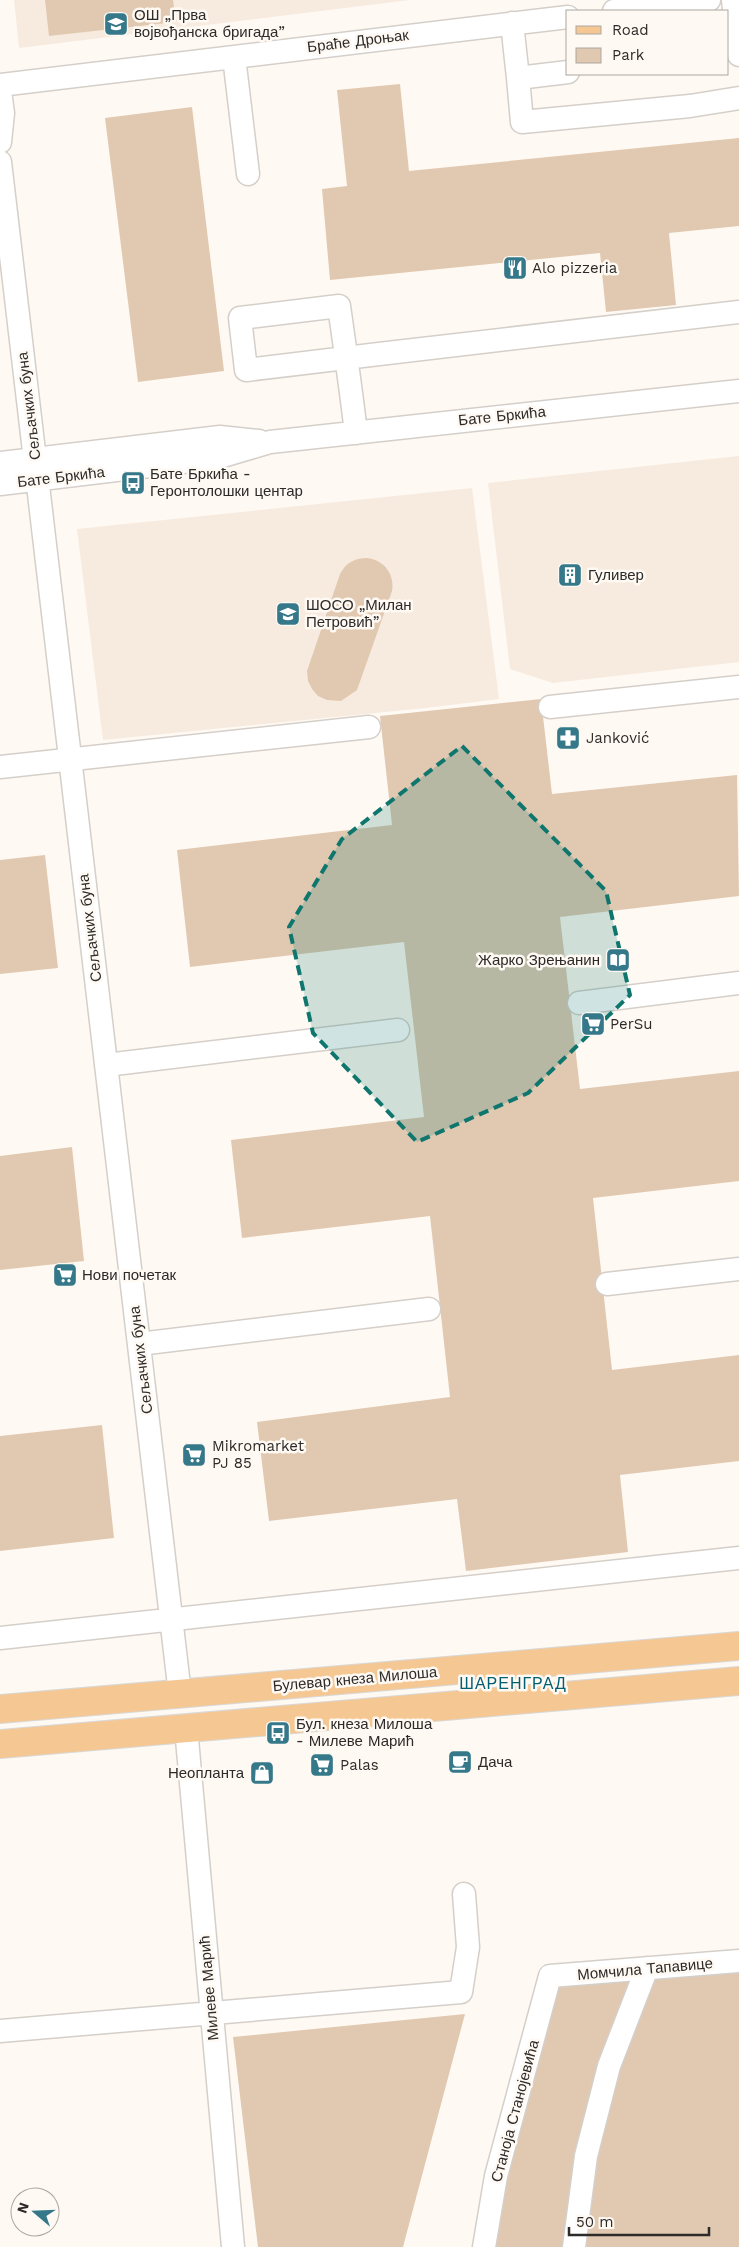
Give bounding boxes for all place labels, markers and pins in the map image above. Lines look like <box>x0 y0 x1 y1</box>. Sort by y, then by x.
place label: ОШ „Прва војвођанска бригада” <box>134 6 285 41</box>
school or university icon: ОШ „Прва војвођанска бригада” <box>103 11 129 37</box>
restaurant icon: Alo pizzeria <box>502 255 528 281</box>
place label: Alo pizzeria <box>532 259 618 277</box>
place label: Бате Бркића - Геронтолошки центар <box>150 465 303 500</box>
bus stop icon: Бате Бркића - Геронтолошки центар <box>120 470 146 496</box>
building icon: Гуливер <box>557 562 583 588</box>
place label: Гуливер <box>588 566 644 584</box>
place label: ШОСО „Милан Петровић” <box>306 596 412 631</box>
school or university icon: ШОСО „Милан Петровић” <box>275 601 301 627</box>
pharmacy icon: Janković <box>555 725 581 751</box>
place label: Janković <box>586 729 649 747</box>
library icon: Жарко Зрењанин <box>605 947 631 973</box>
place label: Жарко Зрењанин <box>478 951 600 969</box>
supermarket icon: PerSu <box>580 1011 606 1037</box>
place label: PerSu <box>610 1015 653 1033</box>
supermarket icon: Нови почетак <box>52 1262 78 1288</box>
place label: Нови почетак <box>82 1266 176 1284</box>
place label: Mikromarket PJ 85 <box>212 1437 305 1472</box>
supermarket icon: Mikromarket PJ 85 <box>181 1442 207 1468</box>
place label: Бул. кнеза Милоша - Милеве Марић <box>296 1715 433 1750</box>
bus stop icon: Бул. кнеза Милоша - Милеве Марић <box>265 1720 291 1746</box>
cafe icon: Дача <box>447 1749 473 1775</box>
supermarket icon: Palas <box>309 1752 335 1778</box>
place label: Дача <box>478 1753 513 1771</box>
place label: Palas <box>340 1756 379 1774</box>
shop icon: Неопланта <box>249 1760 275 1786</box>
place label: Неопланта <box>168 1764 245 1782</box>

